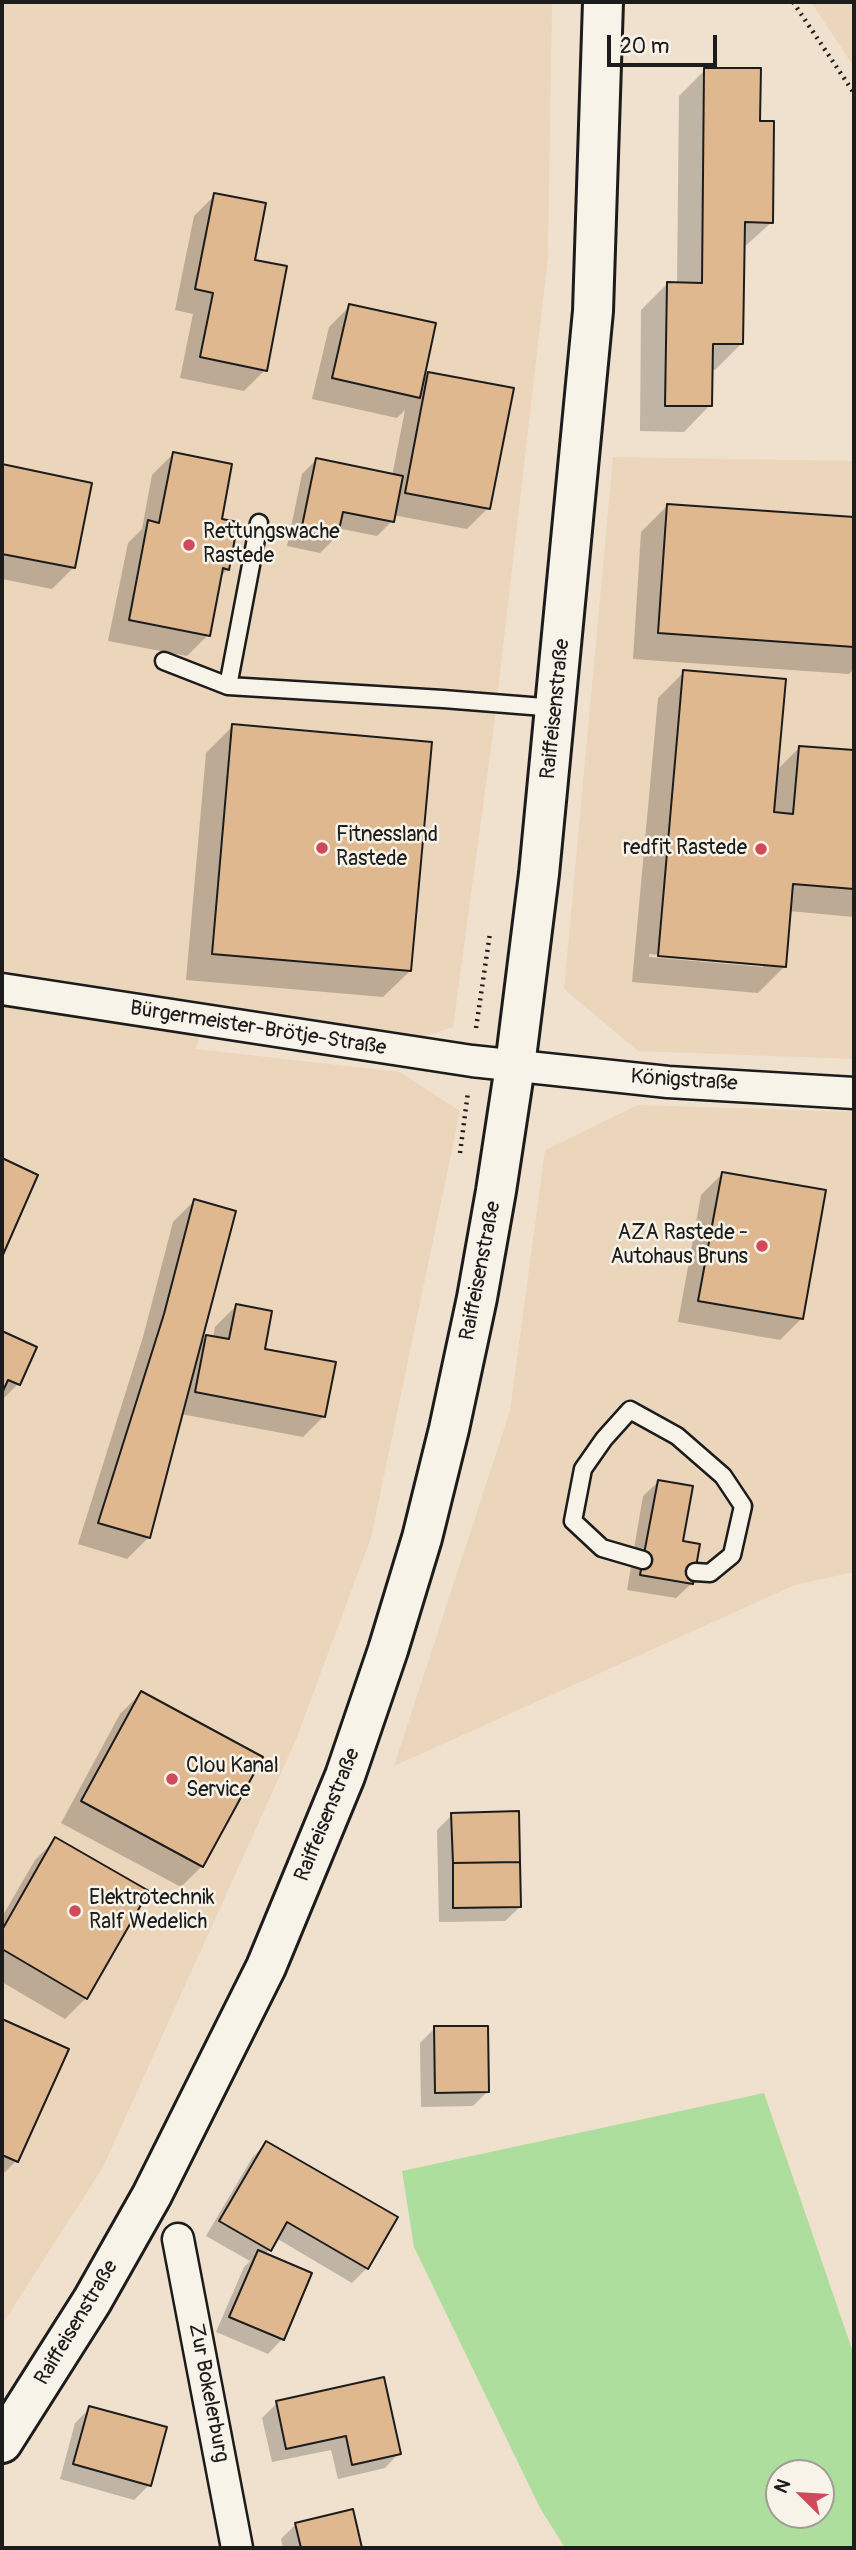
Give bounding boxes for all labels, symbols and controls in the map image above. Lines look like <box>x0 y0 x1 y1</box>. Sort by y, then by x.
scale bar <box>611 21 721 65</box>
text: 20 m <box>620 33 669 60</box>
place label: Rettungswache Rastede <box>203 520 340 570</box>
marker: Rettungswache Rastede <box>181 537 197 553</box>
street label: Raiffeisenstraße <box>536 637 576 781</box>
place label: Fitnessland Rastede <box>336 823 438 873</box>
place label: redfit Rastede <box>623 836 747 862</box>
marker: Fitnessland Rastede <box>314 840 330 856</box>
marker: redfit Rastede <box>753 841 769 857</box>
street label: Bürgermeister-Brötje-Straße <box>128 996 388 1062</box>
street label: Königstraße <box>630 1065 738 1097</box>
street label: Raiffeisenstraße <box>455 1199 507 1343</box>
place label: AZA Rastede - Autohaus Bruns <box>610 1221 748 1271</box>
marker: AZA Rastede - Autohaus Bruns <box>754 1238 770 1254</box>
street label: Raiffeisenstraße <box>290 1745 366 1885</box>
place label: Clou Kanal Service <box>186 1754 279 1804</box>
marker: Clou Kanal Service <box>164 1771 180 1787</box>
place label: Elektrotechnik Ralf Wedelich <box>89 1886 215 1936</box>
marker: Elektrotechnik Ralf Wedelich <box>67 1903 83 1919</box>
street label: Raiffeisenstraße <box>30 2256 124 2390</box>
street label: Zur Bokelerburg <box>182 2321 234 2465</box>
north arrow <box>765 2459 835 2529</box>
text: N <box>769 2476 796 2497</box>

